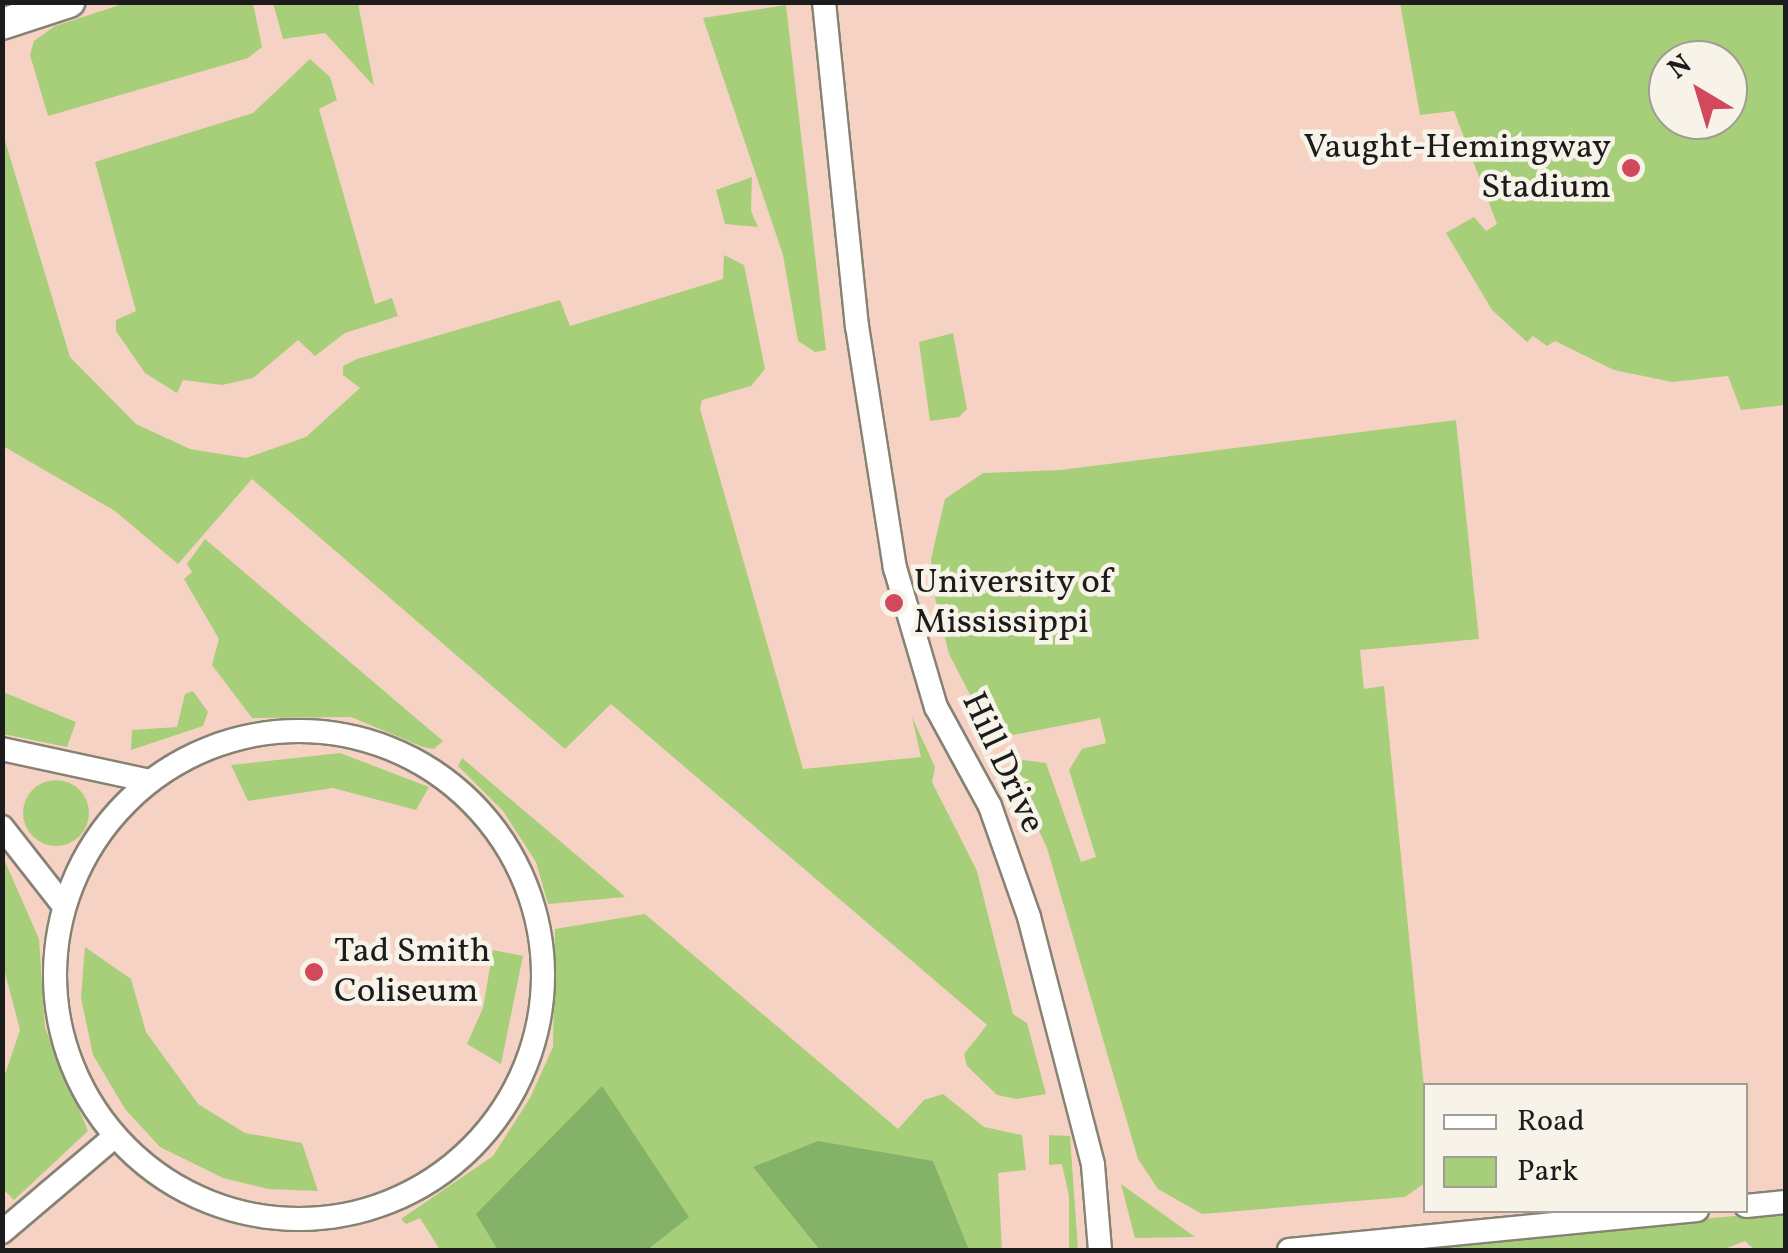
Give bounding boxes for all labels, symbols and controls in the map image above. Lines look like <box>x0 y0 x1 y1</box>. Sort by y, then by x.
north arrow <box>1648 40 1748 140</box>
text: N <box>1660 46 1700 89</box>
place label: Vaught-Hemingway Stadium <box>1303 127 1611 209</box>
marker: Vaught-Hemingway Stadium <box>1620 157 1642 179</box>
place label: University of Mississippi <box>914 562 1113 644</box>
marker: University of Mississippi <box>883 592 905 614</box>
street label: Hill Drive <box>951 686 1053 840</box>
place label: Tad Smith Coliseum <box>334 931 491 1013</box>
marker: Tad Smith Coliseum <box>303 961 325 983</box>
legend <box>1423 1083 1748 1213</box>
text: Road <box>1517 1101 1585 1143</box>
text: Park <box>1517 1151 1578 1193</box>

